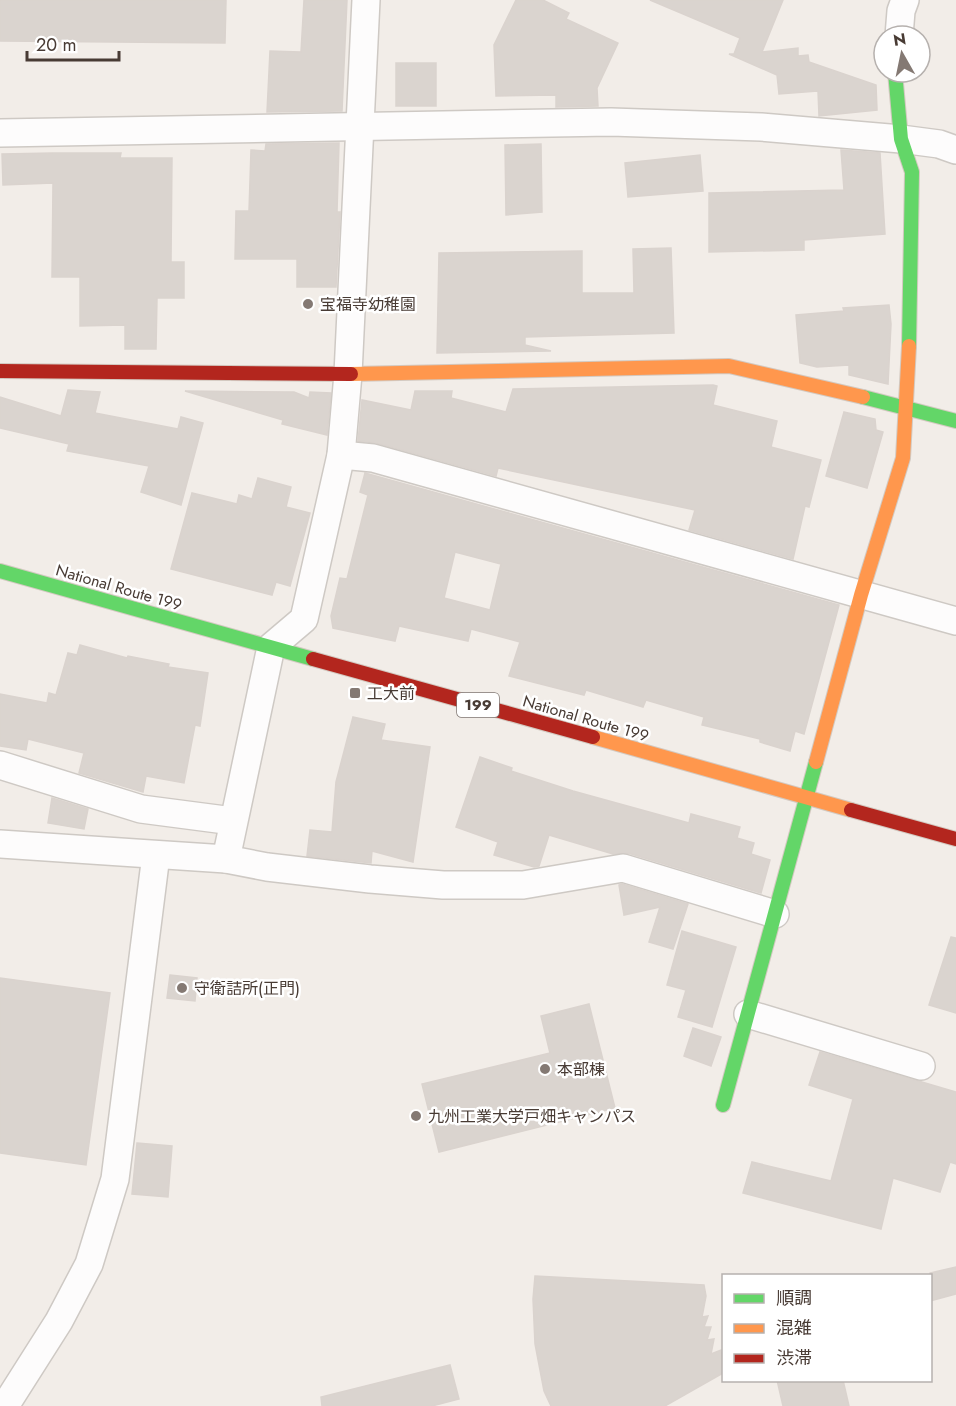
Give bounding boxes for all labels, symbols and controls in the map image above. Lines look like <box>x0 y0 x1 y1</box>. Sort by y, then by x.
scale bar <box>27 24 118 62</box>
north arrow <box>872 24 932 84</box>
text: N <box>892 27 908 52</box>
text: 20 m <box>36 32 76 58</box>
place label: 宝福寺幼稚園 <box>320 293 416 316</box>
marker: 宝福寺幼稚園 <box>301 297 315 311</box>
street label: National Route 199 <box>53 559 185 616</box>
place label: 工大前 <box>367 682 415 705</box>
marker: 工大前 <box>348 686 362 700</box>
street label: National Route 199 <box>520 690 652 747</box>
road number: 199 <box>457 693 499 717</box>
place label: 守衛詰所(正門) <box>194 977 300 1000</box>
marker: 守衛詰所(正門) <box>175 981 189 995</box>
place label: 本部棟 <box>557 1058 605 1081</box>
marker: 本部棟 <box>538 1062 552 1076</box>
place label: 九州工業大学戸畑キャンパス <box>428 1105 636 1128</box>
marker: 九州工業大学戸畑キャンパス <box>409 1109 423 1123</box>
legend <box>722 1274 932 1382</box>
text: 順調 <box>776 1285 812 1311</box>
text: 混雑 <box>776 1315 812 1341</box>
text: 渋滞 <box>776 1345 812 1371</box>

